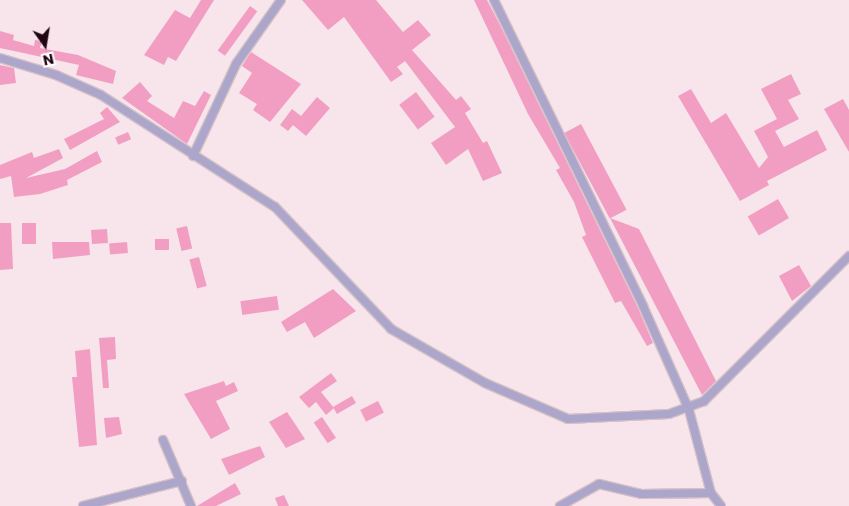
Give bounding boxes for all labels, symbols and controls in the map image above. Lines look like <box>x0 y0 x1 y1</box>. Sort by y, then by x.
north arrow <box>20 20 70 70</box>
text: N <box>41 49 56 71</box>

